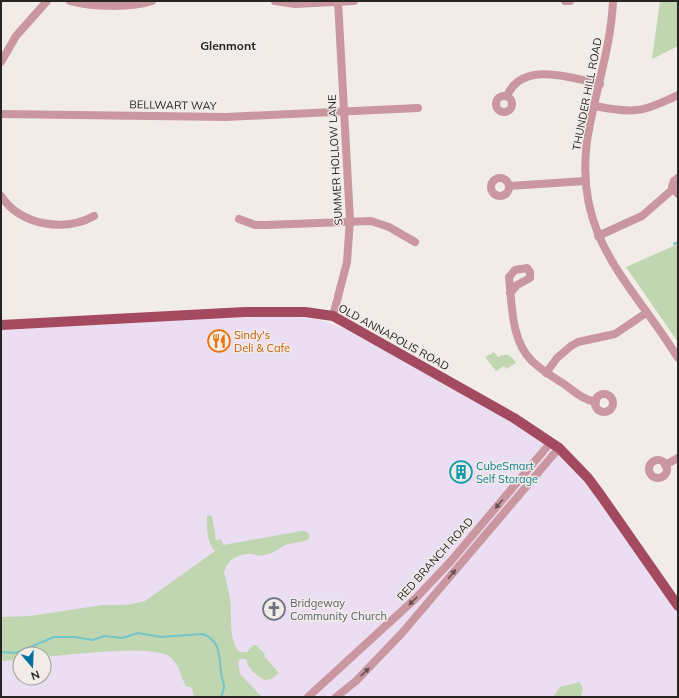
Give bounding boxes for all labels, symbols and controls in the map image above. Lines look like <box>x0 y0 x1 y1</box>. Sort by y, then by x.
street label: THUNDER HILL ROAD <box>569 36 605 152</box>
district label: Glenmont <box>200 38 256 53</box>
street label: SUMMER HOLLOW LANE <box>325 94 345 226</box>
street label: BELLWART WAY <box>129 97 217 113</box>
street label: OLD ANNAPOLIS ROAD <box>336 301 452 373</box>
restaurant icon: Sindy's Deli & Cafe <box>206 328 232 354</box>
place label: Sindy's Deli & Cafe <box>234 328 290 355</box>
building icon: CubeSmart Self Storage <box>448 459 474 485</box>
place label: CubeSmart Self Storage <box>476 459 538 486</box>
one-way arrow <box>494 498 503 509</box>
street label: RED BRANCH ROAD <box>394 514 476 604</box>
one-way arrow <box>447 569 456 580</box>
church icon: Bridgeway Community Church <box>261 596 287 622</box>
place label: Bridgeway Community Church <box>290 596 387 623</box>
one-way arrow <box>408 596 418 606</box>
north arrow <box>12 646 52 686</box>
text: N <box>29 667 41 683</box>
one-way arrow <box>360 667 370 676</box>

